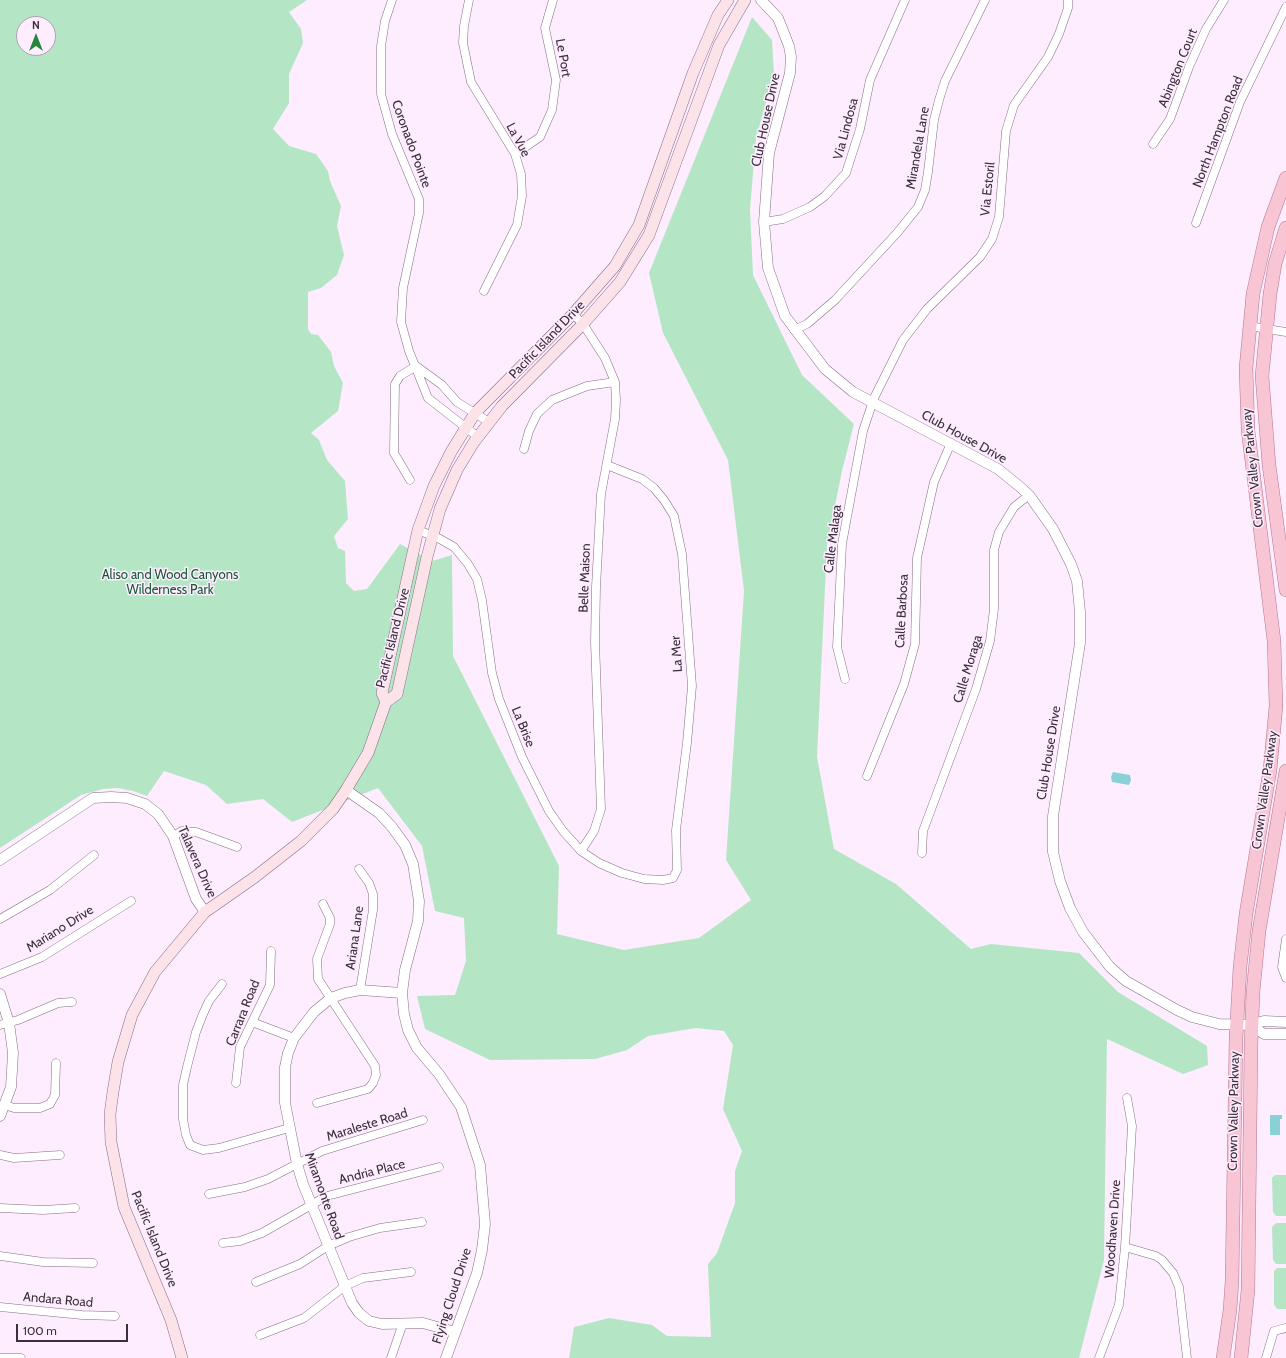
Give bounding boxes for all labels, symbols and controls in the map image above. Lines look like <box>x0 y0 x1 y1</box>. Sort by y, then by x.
north arrow <box>16 16 56 56</box>
text: N <box>32 18 40 32</box>
street label: Abington Court <box>1155 26 1201 110</box>
street label: Le Port <box>552 38 574 78</box>
street label: Club House Drive <box>748 72 784 168</box>
street label: North Hampton Road <box>1190 74 1246 190</box>
street label: Via Lindosa <box>830 97 862 161</box>
street label: Coronado Pointe <box>388 98 434 190</box>
street label: Mirandela Lane <box>903 106 933 190</box>
street label: La Vue <box>503 120 533 160</box>
street label: Via Estoril <box>977 161 999 217</box>
street label: Pacific Island Drive <box>506 298 588 382</box>
street label: Club House Drive <box>919 407 1009 467</box>
street label: Crown Valley Parkway <box>1239 408 1267 528</box>
street label: Calle Malaga <box>821 504 845 574</box>
street label: Belle Maison <box>576 543 594 613</box>
park label: Aliso and Wood Canyons Wilderness Park <box>102 567 238 598</box>
street label: Calle Barbosa <box>892 574 912 648</box>
street label: Pacific Island Drive <box>373 586 413 690</box>
street label: Calle Moraga <box>950 633 986 705</box>
street label: La Mer <box>668 635 686 673</box>
street label: La Brise <box>508 704 538 750</box>
street label: Club House Drive <box>1034 705 1064 801</box>
street label: Crown Valley Parkway <box>1249 730 1281 850</box>
street label: Talavera Drive <box>174 824 220 900</box>
street label: Mariano Drive <box>24 902 96 956</box>
street label: Ariana Lane <box>343 905 367 971</box>
street label: Carrara Road <box>223 978 263 1048</box>
street label: Crown Valley Parkway <box>1225 1051 1243 1171</box>
street label: Maraleste Road <box>324 1105 410 1145</box>
street label: Miramonte Road <box>301 1150 347 1242</box>
street label: Andria Place <box>337 1156 407 1188</box>
street label: Woodhaven Drive <box>1102 1179 1124 1279</box>
street label: Pacific Island Drive <box>128 1189 180 1289</box>
street label: Flying Cloud Drive <box>429 1246 475 1346</box>
street label: Andara Road <box>22 1289 94 1311</box>
scale bar <box>18 1316 130 1342</box>
text: 100 m <box>23 1323 57 1338</box>

